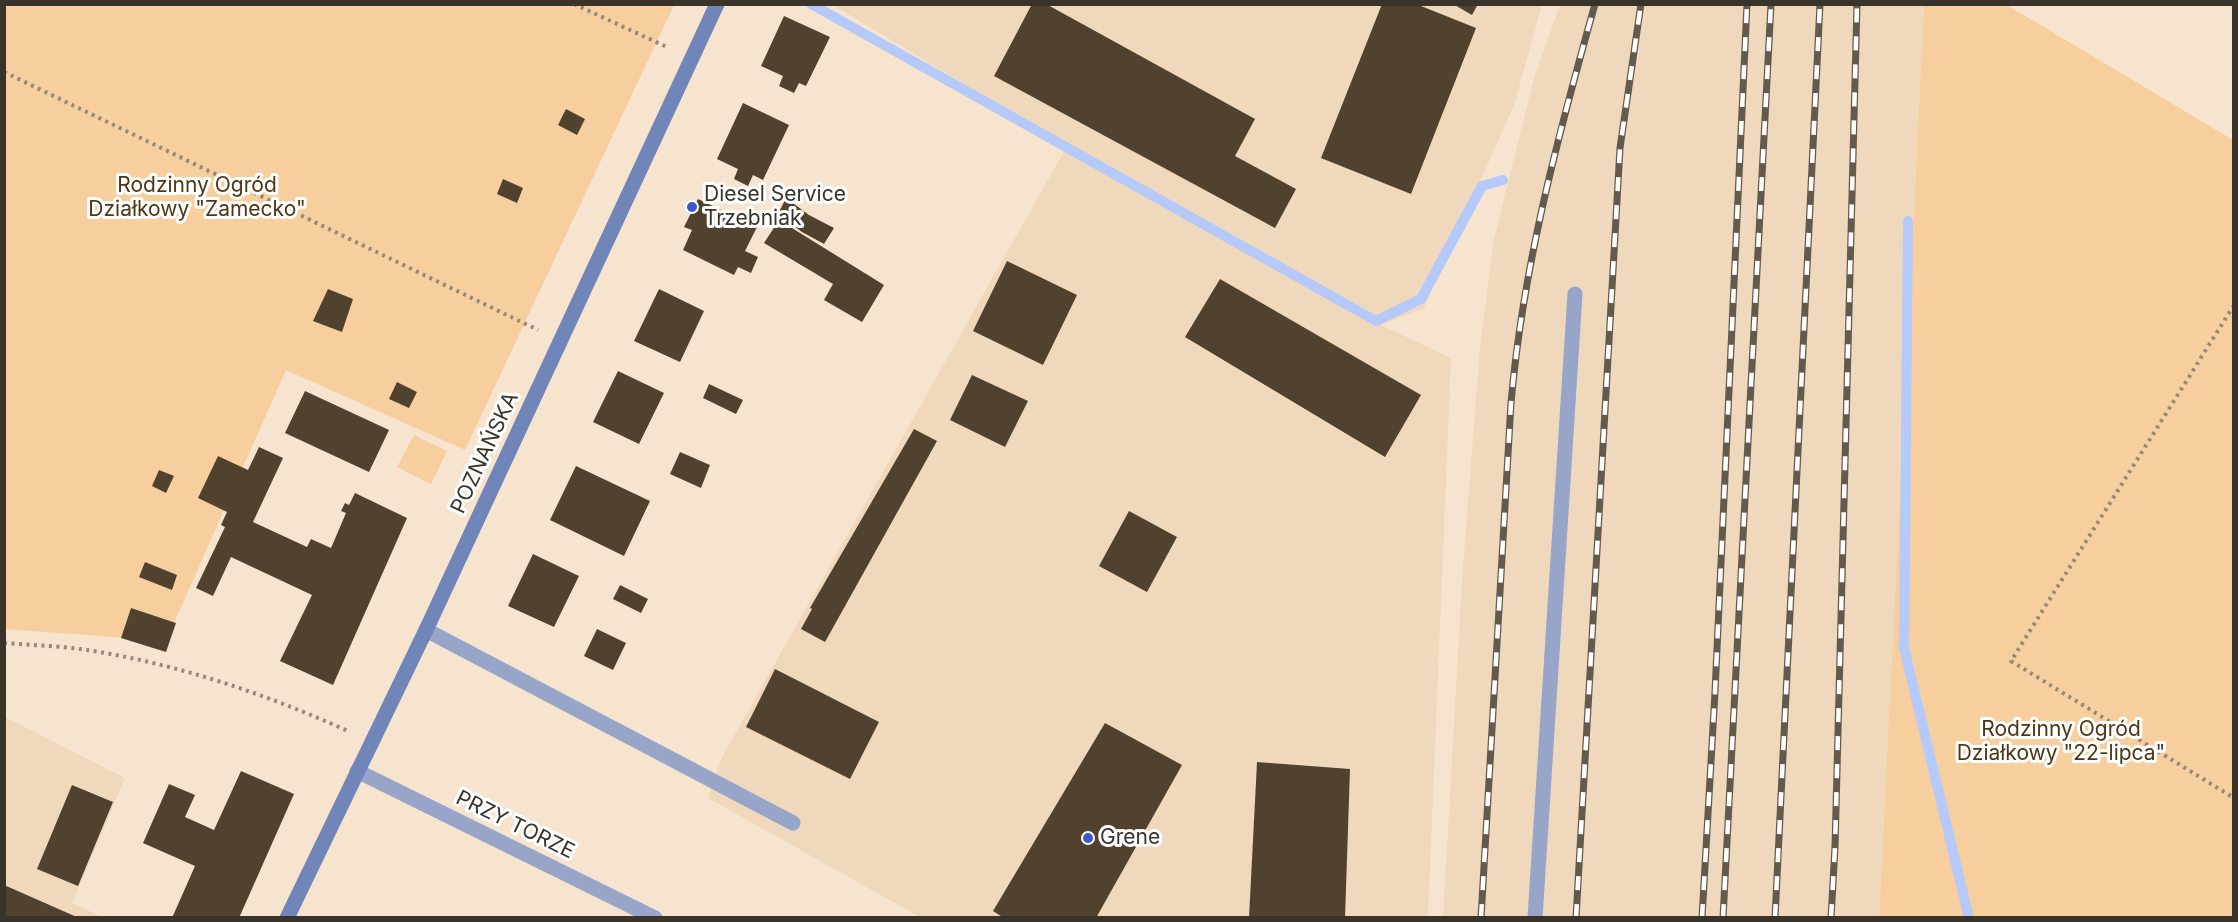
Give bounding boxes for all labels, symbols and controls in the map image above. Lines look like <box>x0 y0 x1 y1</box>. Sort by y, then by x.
park label: Rodzinny Ogród Działkowy "Zamecko" <box>88 173 306 223</box>
place label: Diesel Service Trzebniak <box>704 182 846 232</box>
marker: Diesel Service Trzebniak <box>685 200 699 214</box>
street label: POZNAŃSKA <box>446 388 524 518</box>
park label: Rodzinny Ogród Działkowy "22-lipca" <box>1957 717 2165 767</box>
street label: PRZY TORZE <box>452 785 578 865</box>
place label: Grene <box>1100 825 1160 851</box>
marker: Grene <box>1081 831 1095 845</box>

